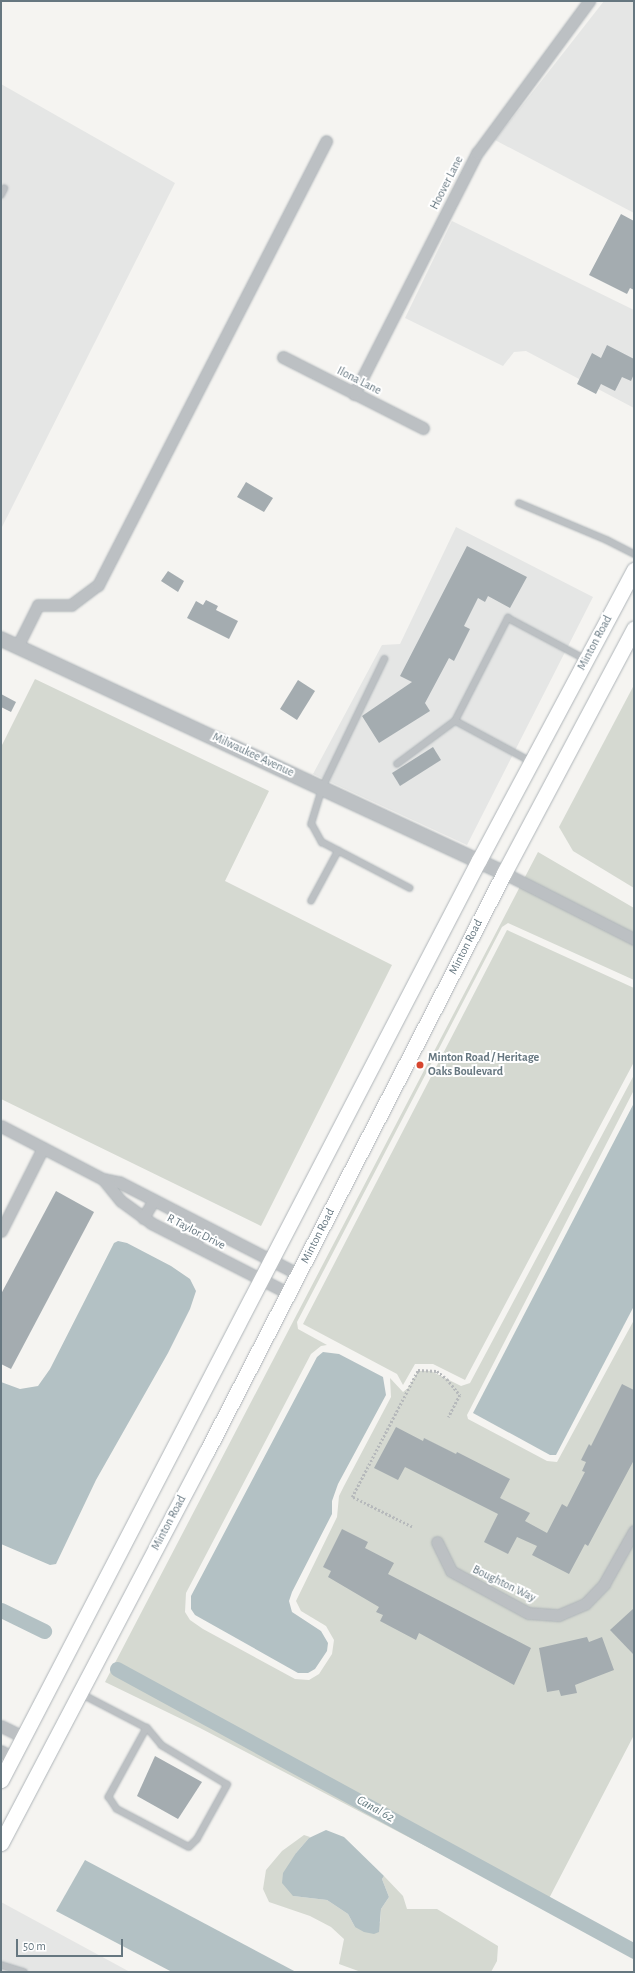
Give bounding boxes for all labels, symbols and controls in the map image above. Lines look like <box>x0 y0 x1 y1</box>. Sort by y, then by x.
street label: Hoover Lane <box>427 154 467 212</box>
street label: Ilona Lane <box>334 364 384 398</box>
street label: Minton Road <box>575 613 615 673</box>
street label: Milwaukee Avenue <box>210 730 296 780</box>
street label: Minton Road <box>446 917 486 977</box>
place label: Minton Road / Heritage Oaks Boulevard <box>428 1051 539 1079</box>
marker: Minton Road / Heritage Oaks Boulevard <box>415 1060 425 1070</box>
street label: Minton Road <box>298 1206 338 1266</box>
street label: R Taylor Drive <box>164 1211 228 1253</box>
street label: Minton Road <box>149 1493 189 1553</box>
street label: Boughton Way <box>470 1562 538 1606</box>
water label: Canal 62 <box>353 1793 397 1827</box>
scale bar <box>18 1931 125 1957</box>
text: 50 m <box>23 1940 46 1952</box>

